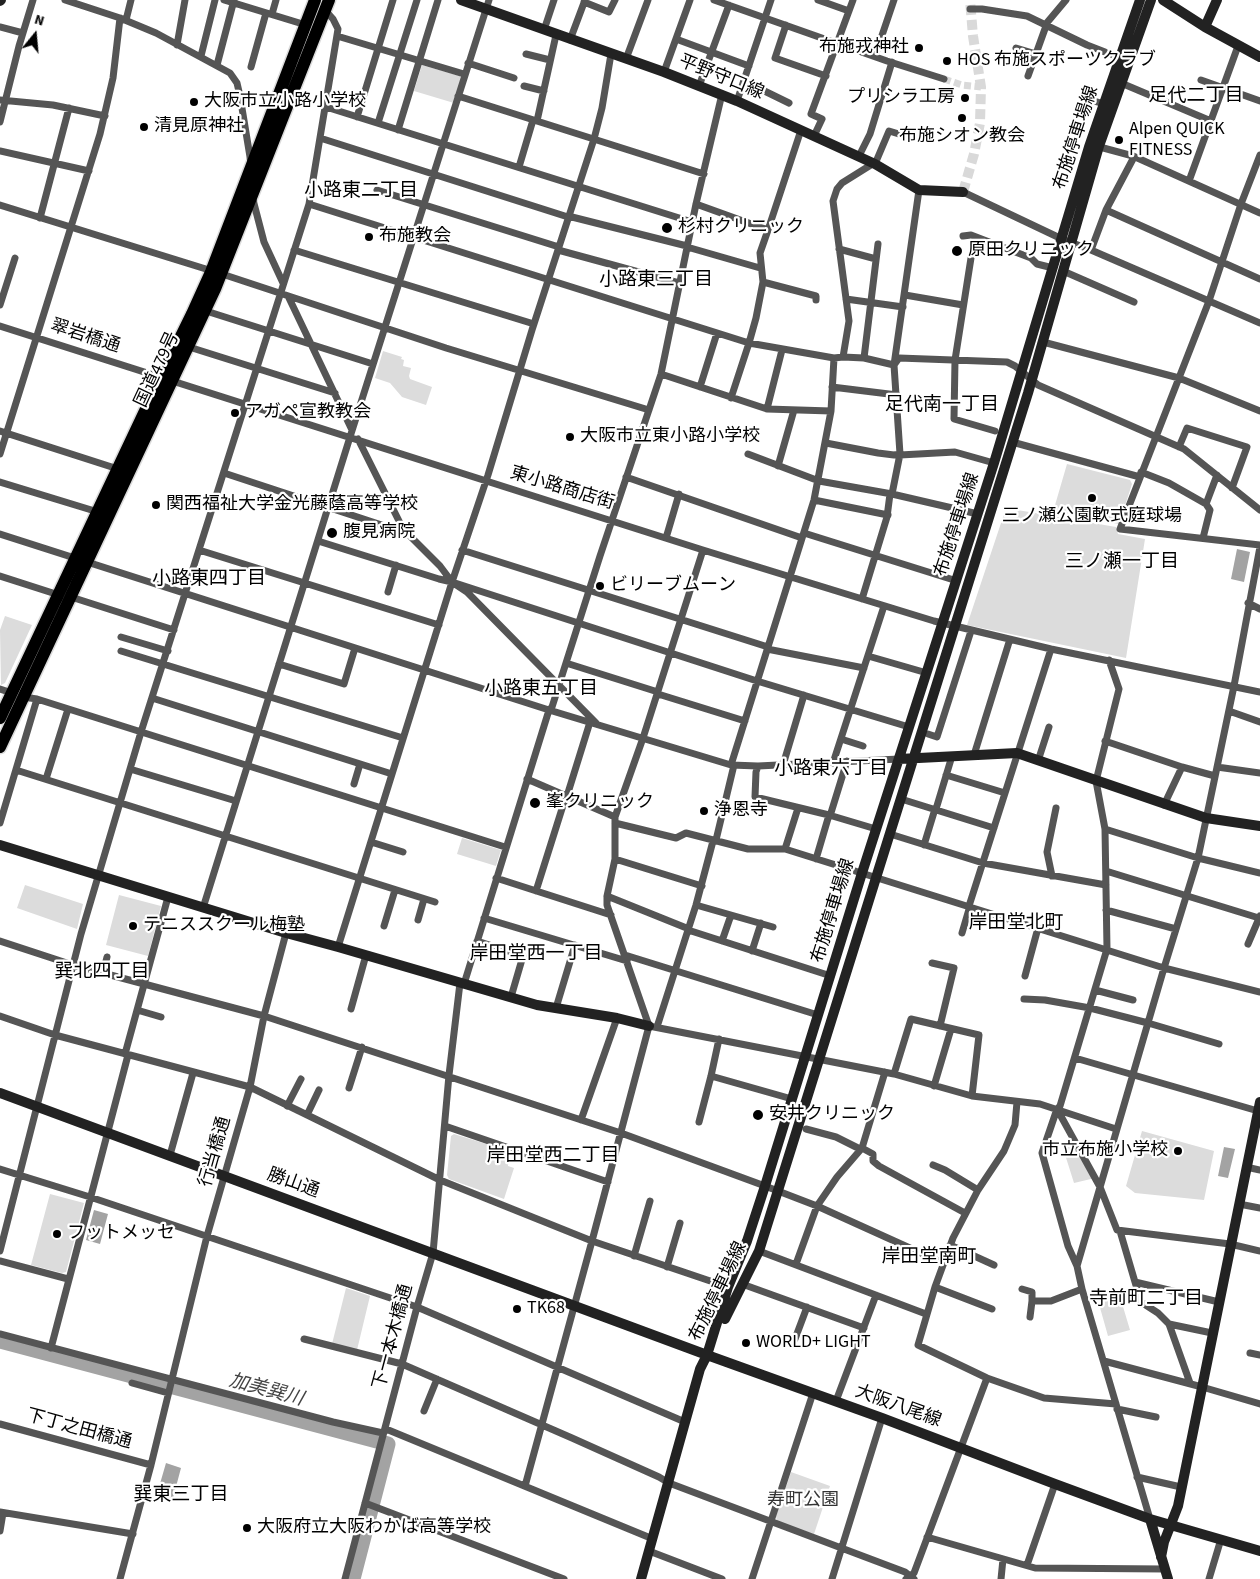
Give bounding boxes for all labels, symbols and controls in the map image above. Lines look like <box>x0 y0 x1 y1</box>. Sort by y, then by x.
north arrow <box>10 10 60 60</box>
text: N <box>32 10 47 32</box>
place label: 布施戎神社 <box>819 37 909 59</box>
marker: 布施戎神社 <box>913 42 925 54</box>
place label: HOS 布施スポーツクラブ <box>957 50 1156 72</box>
street label: 平野守口線 <box>675 51 767 105</box>
marker: HOS 布施スポーツクラブ <box>941 55 953 67</box>
street label: 布施停車場線 <box>1050 83 1104 193</box>
district label: 足代二丁目 <box>1149 86 1243 108</box>
place label: プリシラ工房 <box>847 87 955 109</box>
place label: 大阪市立小路小学校 <box>204 91 366 113</box>
marker: プリシラ工房 <box>959 92 971 104</box>
marker: 大阪市立小路小学校 <box>188 96 200 108</box>
marker: 布施シオン教会 <box>956 112 968 124</box>
place label: 清見原神社 <box>154 116 244 138</box>
place label: Alpen QUICK FITNESS <box>1129 119 1225 162</box>
marker: 清見原神社 <box>138 121 150 133</box>
place label: 布施シオン教会 <box>899 126 1025 148</box>
marker: Alpen QUICK FITNESS <box>1113 134 1125 146</box>
district label: 小路東二丁目 <box>304 181 418 203</box>
place label: 杉村クリニック <box>678 217 804 239</box>
marker: 杉村クリニック <box>660 221 674 235</box>
place label: 布施教会 <box>379 226 451 248</box>
marker: 布施教会 <box>363 231 375 243</box>
place label: 原田クリニック <box>968 240 1094 262</box>
marker: 原田クリニック <box>950 244 964 258</box>
district label: 小路東三丁目 <box>599 270 713 292</box>
street label: 翠岩橋通 <box>47 316 123 358</box>
street label: 国道479号 <box>131 329 185 411</box>
district label: 足代南一丁目 <box>885 395 999 417</box>
place label: アガペ宣教教会 <box>245 402 371 424</box>
marker: アガペ宣教教会 <box>229 407 241 419</box>
place label: 大阪市立東小路小学校 <box>580 426 760 448</box>
marker: 大阪市立東小路小学校 <box>564 431 576 443</box>
street label: 東小路商店街 <box>507 463 617 515</box>
street label: 布施停車場線 <box>931 470 985 580</box>
marker: 三ノ瀬公園軟式庭球場 <box>1086 492 1098 504</box>
place label: 関西福祉大学金光藤蔭高等学校 <box>166 494 418 516</box>
marker: 関西福祉大学金光藤蔭高等学校 <box>150 499 162 511</box>
place label: 三ノ瀬公園軟式庭球場 <box>1002 506 1182 528</box>
place label: 腹見病院 <box>343 522 415 544</box>
marker: 腹見病院 <box>325 526 339 540</box>
district label: 三ノ瀬一丁目 <box>1065 552 1179 574</box>
district label: 小路東四丁目 <box>152 569 266 591</box>
place label: ビリーブムーン <box>610 575 736 597</box>
marker: ビリーブムーン <box>594 580 606 592</box>
district label: 小路東五丁目 <box>484 679 598 701</box>
district label: 小路東六丁目 <box>774 759 888 781</box>
place label: 峯クリニック <box>546 792 654 814</box>
marker: 峯クリニック <box>528 796 542 810</box>
place label: 浄恩寺 <box>714 800 768 822</box>
marker: 浄恩寺 <box>698 805 710 817</box>
street label: 布施停車場線 <box>808 856 860 966</box>
district label: 岸田堂北町 <box>969 913 1063 935</box>
place label: テニススクール梅塾 <box>143 915 305 937</box>
marker: テニススクール梅塾 <box>127 920 139 932</box>
district label: 岸田堂西一丁目 <box>470 944 602 966</box>
district label: 巽北四丁目 <box>55 962 149 984</box>
place label: 安井クリニック <box>769 1104 895 1126</box>
marker: 安井クリニック <box>751 1108 765 1122</box>
street label: 行当橋通 <box>196 1114 236 1190</box>
place label: 市立布施小学校 <box>1042 1140 1168 1162</box>
marker: 市立布施小学校 <box>1172 1145 1184 1157</box>
district label: 岸田堂西二丁目 <box>487 1146 619 1168</box>
street label: 勝山通 <box>264 1165 322 1203</box>
place label: フットメッセ <box>67 1223 175 1245</box>
marker: フットメッセ <box>51 1228 63 1240</box>
street label: 布施停車場線 <box>686 1239 752 1345</box>
district label: 岸田堂南町 <box>882 1247 976 1269</box>
street label: 下一本木橋通 <box>370 1282 418 1392</box>
district label: 寺前町二丁目 <box>1089 1289 1203 1311</box>
place label: TK68 <box>527 1298 565 1320</box>
marker: TK68 <box>511 1303 523 1315</box>
place label: WORLD+ LIGHT <box>756 1332 871 1354</box>
marker: WORLD+ LIGHT <box>740 1337 752 1349</box>
water label: 加美巽川 <box>226 1370 306 1412</box>
street label: 大阪八尾線 <box>852 1381 944 1433</box>
street label: 下丁之田橋通 <box>24 1406 134 1454</box>
district label: 巽東三丁目 <box>134 1485 228 1507</box>
park label: 寿町公園 <box>767 1490 839 1512</box>
place label: 大阪府立大阪わかば高等学校 <box>257 1517 491 1539</box>
marker: 大阪府立大阪わかば高等学校 <box>241 1522 253 1534</box>

